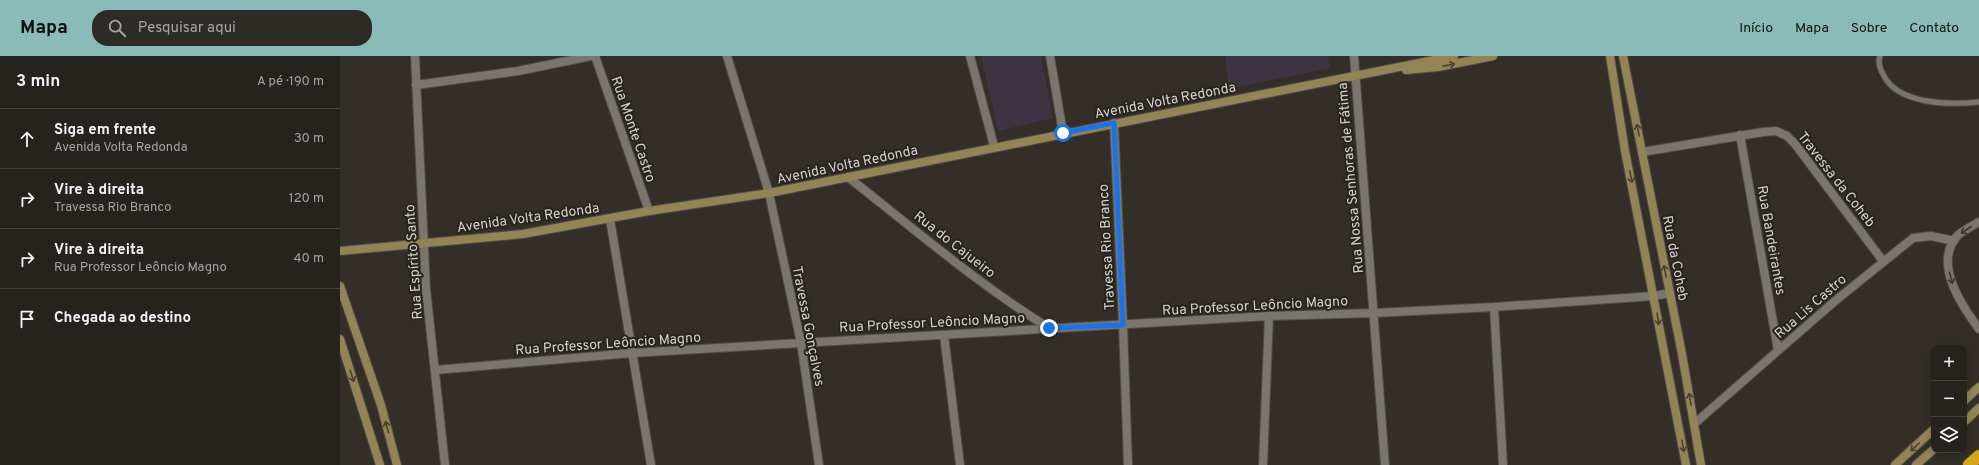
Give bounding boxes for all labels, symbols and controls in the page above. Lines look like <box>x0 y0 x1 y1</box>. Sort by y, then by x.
search box <box>92 10 372 46</box>
text: Mapa <box>20 16 68 40</box>
icon: search <box>106 17 128 39</box>
text: Pesquisar aqui <box>138 19 236 38</box>
text: Início <box>1739 20 1773 37</box>
text: Mapa <box>1795 20 1829 37</box>
text: Sobre <box>1851 20 1887 37</box>
text: Contato <box>1909 20 1959 37</box>
one-way arrow <box>1443 60 1456 68</box>
text: 3 min <box>16 71 60 93</box>
text: A pé · 190 m <box>257 74 324 90</box>
street label: Rua Monte Castro <box>606 74 659 185</box>
street label: Avenida Volta Redonda <box>1093 79 1237 124</box>
street label: Rua Nossa Senhoras de Fátima <box>1335 82 1368 274</box>
text: Siga em frente <box>54 121 156 140</box>
route start <box>1054 124 1072 142</box>
one-way arrow <box>1633 124 1641 137</box>
icon: ahead <box>16 128 38 150</box>
street label: Travessa da Coheb <box>1793 129 1878 231</box>
text: 30 m <box>294 131 324 147</box>
text: Avenida Volta Redonda <box>54 140 187 156</box>
street label: Avenida Volta Redonda <box>775 142 919 189</box>
one-way arrow <box>1627 170 1635 183</box>
text: Vire à direita <box>54 181 144 200</box>
street label: Travessa Rio Branco <box>1096 183 1119 311</box>
street label: Rua Bandeirantes <box>1753 184 1789 296</box>
icon: right <box>16 188 38 210</box>
text: 120 m <box>289 191 324 207</box>
text: Travessa Rio Branco <box>54 200 171 216</box>
street label: Avenida Volta Redonda <box>456 200 601 237</box>
street label: Rua Espírito Santo <box>402 203 427 320</box>
street label: Rua do Cajueiro <box>910 208 998 282</box>
street label: Rua da Coheb <box>1658 214 1691 303</box>
one-way arrow <box>1961 226 1972 234</box>
text: Vire à direita <box>54 241 144 260</box>
icon: right <box>16 248 38 270</box>
text: 40 m <box>294 251 324 267</box>
text: Rua Professor Leôncio Magno <box>54 260 227 276</box>
street label: Travessa Gonçalves <box>788 265 828 388</box>
one-way arrow <box>1661 265 1669 278</box>
street label: Rua Lis Castro <box>1772 271 1850 343</box>
one-way arrow <box>1948 272 1956 285</box>
street label: Rua Professor Leôncio Magno <box>1162 293 1349 320</box>
icon: arrive <box>16 308 38 330</box>
text: Chegada ao destino <box>54 309 191 328</box>
street label: Rua Professor Leôncio Magno <box>839 310 1026 337</box>
one-way arrow <box>1654 312 1662 325</box>
route end <box>1040 319 1058 337</box>
street label: Rua Professor Leôncio Magno <box>515 330 702 359</box>
map controls <box>1931 345 1967 453</box>
button: + <box>1931 345 1967 381</box>
one-way arrow <box>349 370 356 383</box>
button: − <box>1931 381 1967 417</box>
one-way arrow <box>1686 393 1694 406</box>
button: layers <box>1931 417 1967 453</box>
one-way arrow <box>383 421 390 434</box>
one-way arrow <box>1679 439 1687 452</box>
one-way arrow <box>1910 442 1920 451</box>

